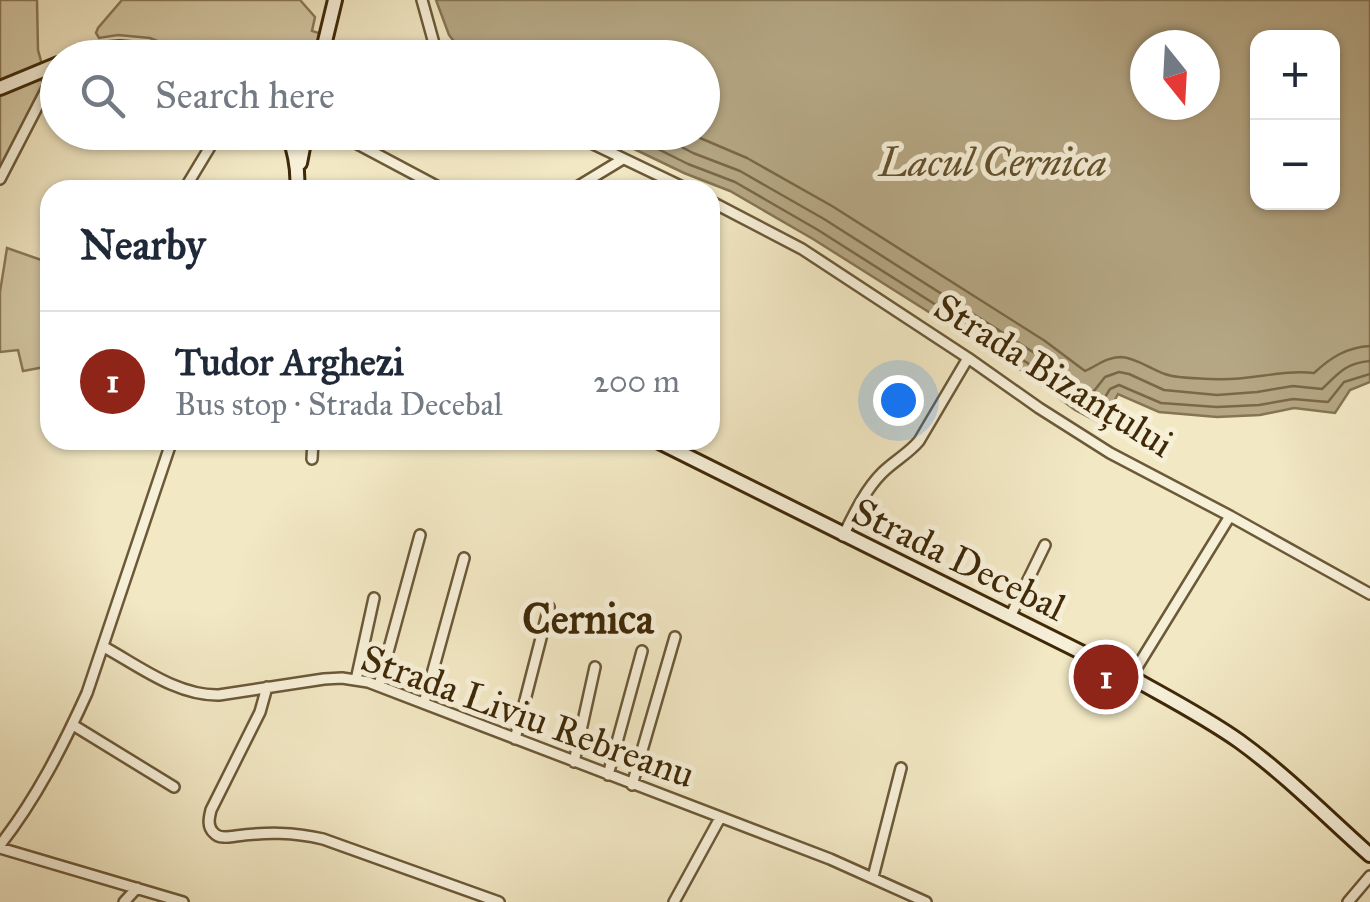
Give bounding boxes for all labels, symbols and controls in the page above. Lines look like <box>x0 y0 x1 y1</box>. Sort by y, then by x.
north arrow <box>1130 30 1220 120</box>
map controls <box>1250 30 1340 210</box>
button: + <box>1250 30 1340 120</box>
search box <box>40 40 720 150</box>
icon: search <box>75 68 130 123</box>
text: Search here <box>155 72 335 118</box>
button: − <box>1250 120 1340 210</box>
water label: Lacul Cernica <box>877 138 1107 187</box>
text: Nearby <box>80 219 205 271</box>
street label: Strada Bizanțului <box>926 283 1182 467</box>
text: Tudor Arghezi <box>175 339 404 385</box>
text: 1 <box>106 362 119 401</box>
text: 200 m <box>593 362 680 401</box>
your location <box>873 375 924 426</box>
text: Bus stop · Strada Decebal <box>175 385 503 424</box>
street label: Strada Decebal <box>845 488 1074 631</box>
district label: Cernica <box>522 593 655 645</box>
street label: Strada Liviu Rebreanu <box>355 634 701 798</box>
pin: 1 <box>1074 640 1138 714</box>

